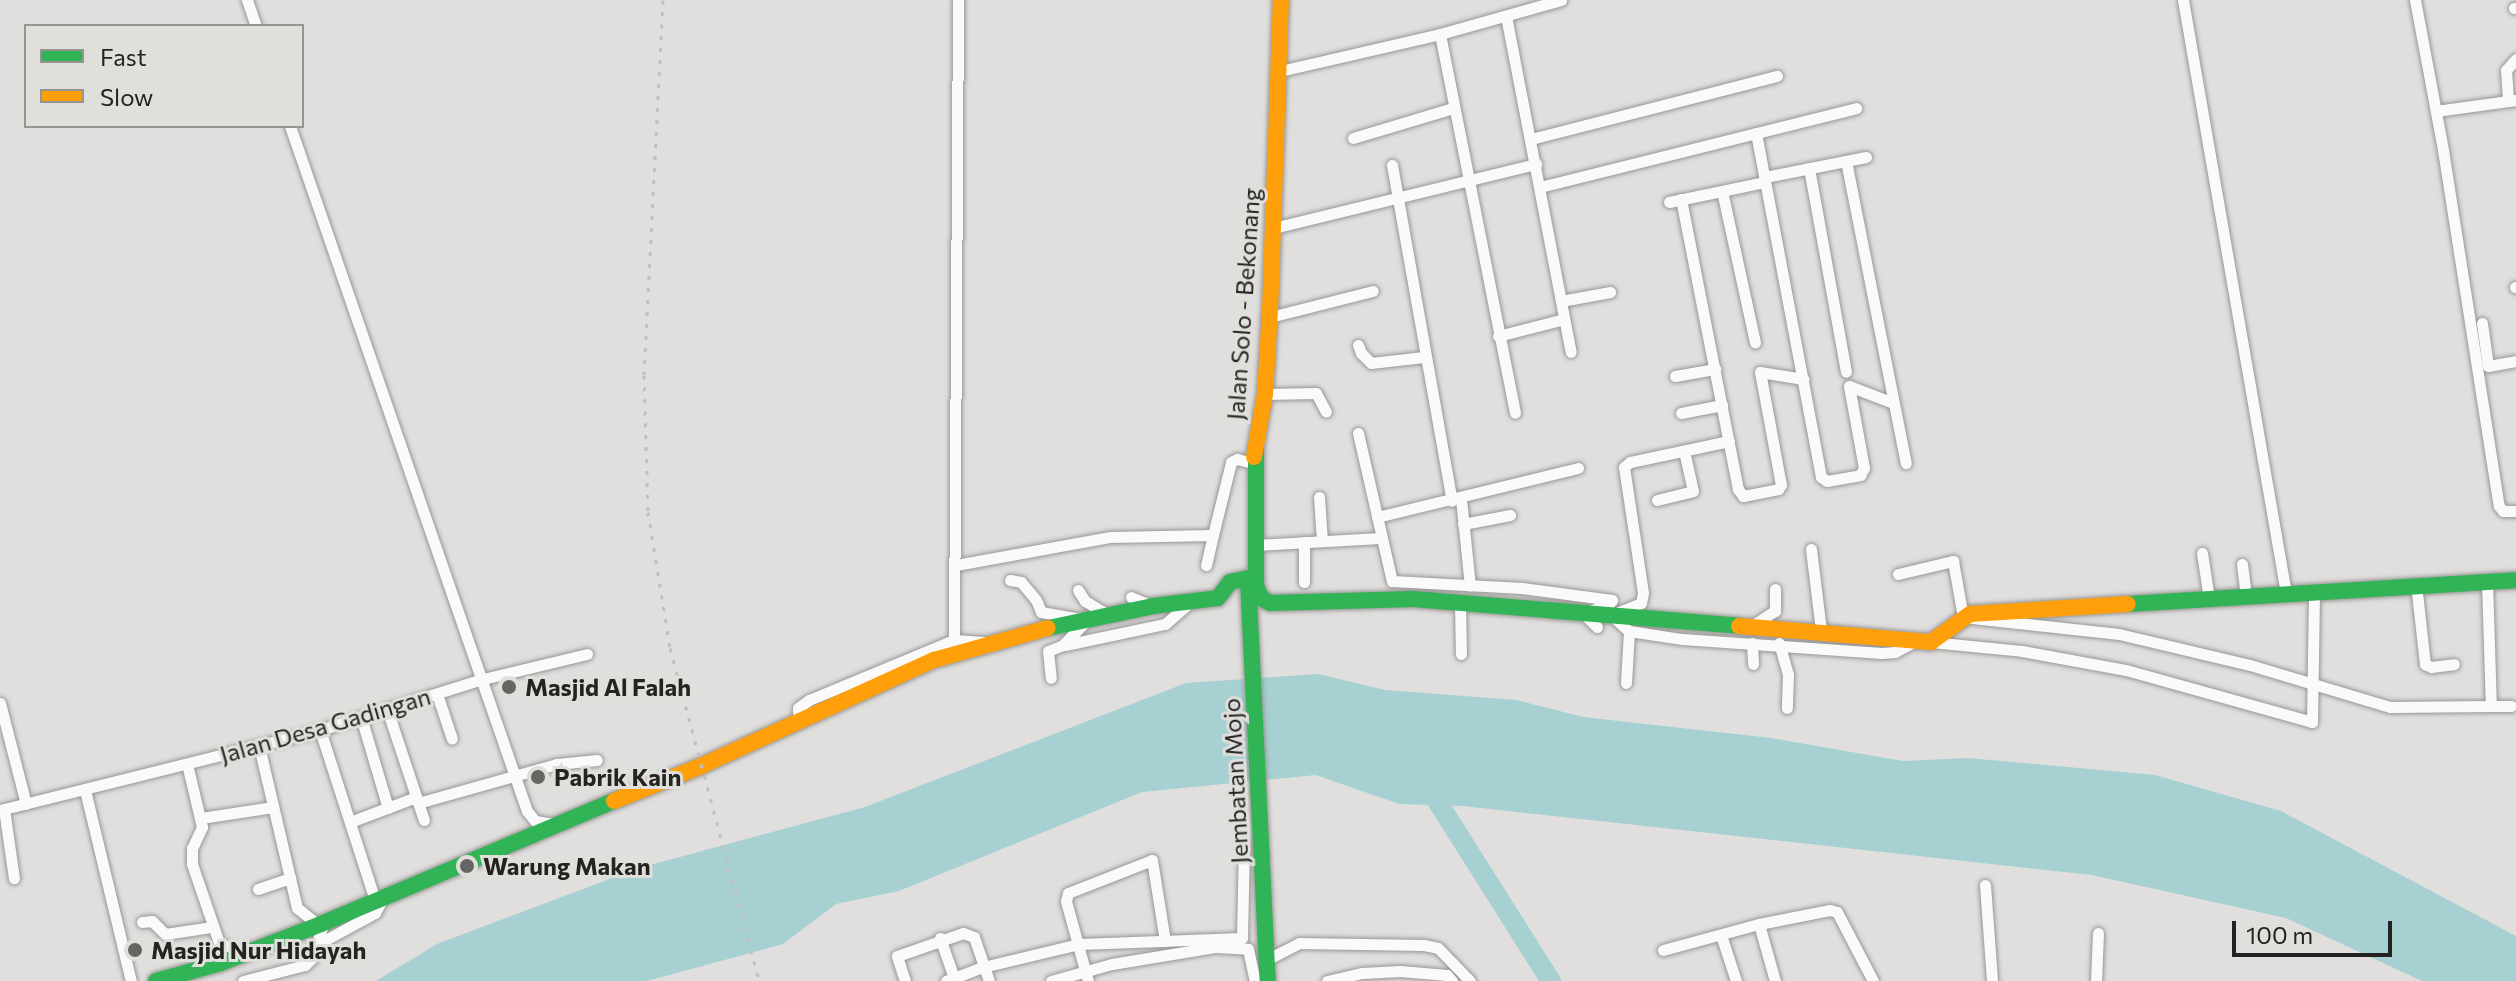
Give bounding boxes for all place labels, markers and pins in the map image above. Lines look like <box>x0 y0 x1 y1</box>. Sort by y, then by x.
place label: Masjid Al Falah <box>525 673 691 701</box>
marker: Masjid Al Falah <box>500 678 518 696</box>
place label: Pabrik Kain <box>554 763 681 791</box>
marker: Pabrik Kain <box>529 768 547 786</box>
place label: Warung Makan <box>483 852 651 880</box>
marker: Warung Makan <box>458 857 476 875</box>
place label: Masjid Nur Hidayah <box>151 936 366 964</box>
marker: Masjid Nur Hidayah <box>126 941 144 959</box>

